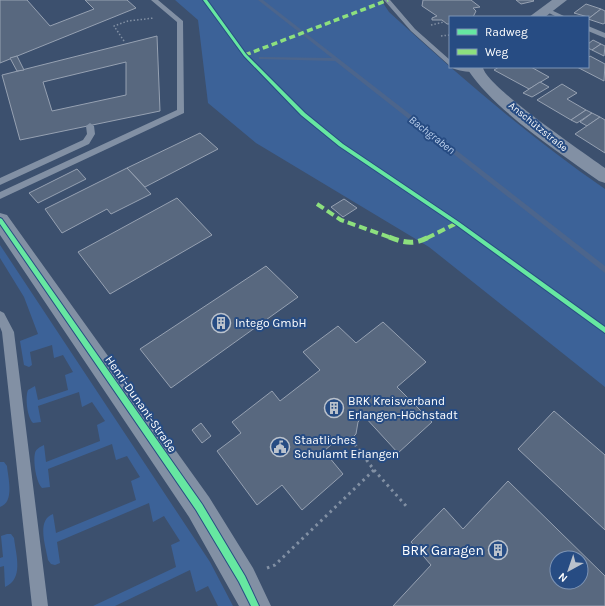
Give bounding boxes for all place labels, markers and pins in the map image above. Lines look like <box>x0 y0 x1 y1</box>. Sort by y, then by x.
building icon: Intego GmbH <box>210 312 232 334</box>
place label: Intego GmbH <box>235 316 307 330</box>
place label: BRK Kreisverband Erlangen-Höchstadt <box>348 394 458 422</box>
building icon: BRK Kreisverband Erlangen-Höchstadt <box>323 397 345 419</box>
place label: Staatliches Schulamt Erlangen <box>294 433 399 461</box>
public building icon: Staatliches Schulamt Erlangen <box>269 436 291 458</box>
building icon: BRK Garagen <box>487 539 509 561</box>
place label: BRK Garagen <box>402 542 484 559</box>

